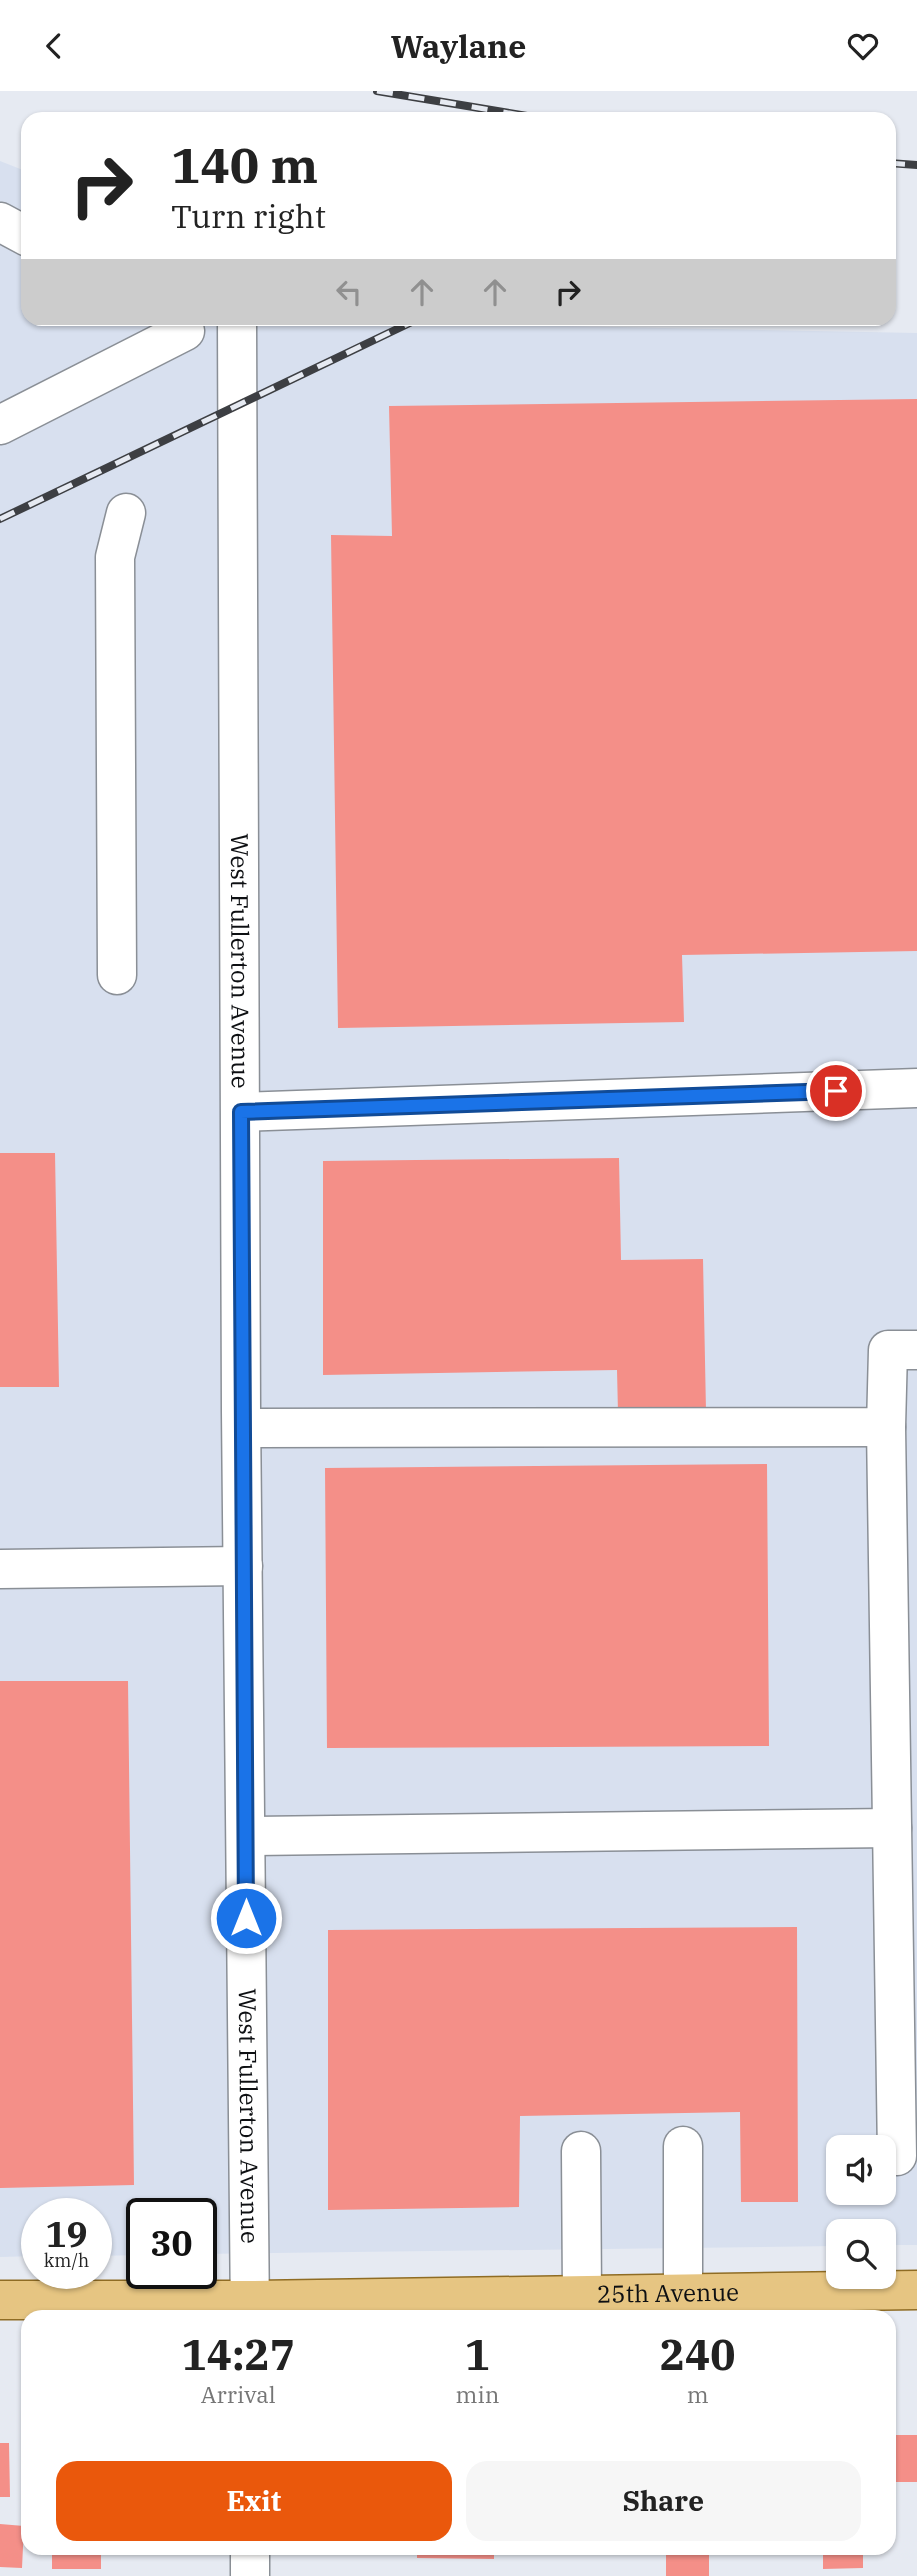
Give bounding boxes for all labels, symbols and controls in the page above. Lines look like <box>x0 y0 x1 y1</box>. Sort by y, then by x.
text: Waylane <box>391 25 526 67</box>
icon: back <box>35 27 73 65</box>
icon: heart <box>844 27 882 65</box>
text: 140 m <box>171 133 318 196</box>
icon: right <box>56 140 147 231</box>
text: Turn right <box>171 195 326 237</box>
icon: left <box>330 273 368 311</box>
icon: ahead <box>403 273 441 311</box>
icon: ahead <box>476 273 514 311</box>
icon: right <box>549 273 587 311</box>
street label: West Fullerton Avenue <box>224 833 257 1089</box>
pin <box>806 1061 866 1121</box>
icon: arrive <box>817 1072 855 1110</box>
position arrow <box>209 1881 283 1955</box>
street label: West Fullerton Avenue <box>232 1988 266 2244</box>
map controls <box>826 2135 896 2289</box>
button: sound <box>826 2135 896 2205</box>
speed limit sign: 30 <box>126 2198 217 2289</box>
text: 19 <box>45 2211 88 2257</box>
button: search <box>826 2219 896 2289</box>
text: km/h <box>44 2249 89 2272</box>
street label: 25th Avenue <box>597 2276 739 2310</box>
text: 14:27 <box>181 2327 295 2382</box>
text: 1 <box>465 2327 490 2382</box>
text: 240 <box>660 2327 735 2382</box>
text: Arrival <box>201 2379 276 2409</box>
text: min <box>456 2379 499 2409</box>
text: m <box>687 2379 709 2409</box>
button: Exit <box>56 2461 452 2541</box>
button: Share <box>466 2461 861 2541</box>

